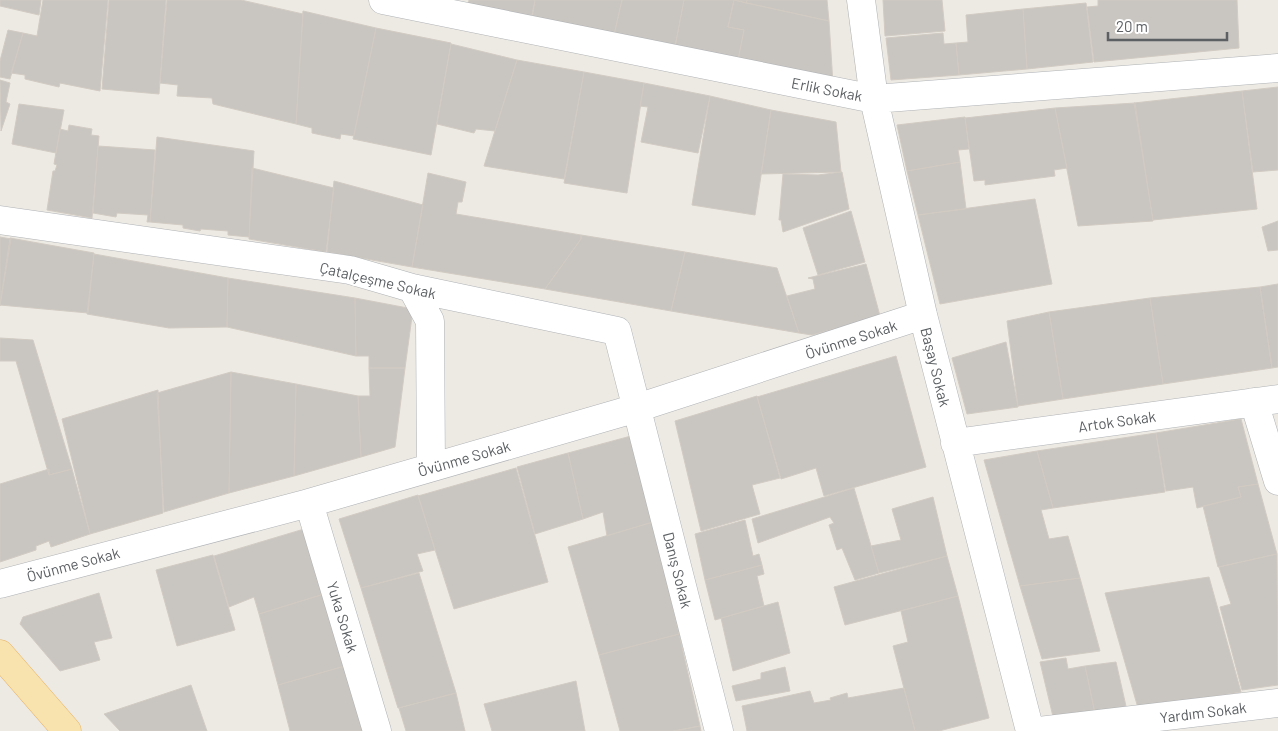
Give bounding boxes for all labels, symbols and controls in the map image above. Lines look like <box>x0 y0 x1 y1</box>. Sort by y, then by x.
scale bar <box>1108 10 1227 42</box>
text: 20 m <box>1116 17 1148 35</box>
street label: Erlik Sokak <box>790 73 864 105</box>
street label: Çatalçeşme Sokak <box>318 258 438 302</box>
street label: Övünme Sokak <box>803 316 900 362</box>
street label: Başay Sokak <box>917 325 955 409</box>
street label: Artok Sokak <box>1077 407 1157 435</box>
street label: Övünme Sokak <box>416 436 513 480</box>
street label: Danış Sokak <box>660 530 696 610</box>
street label: Övünme Sokak <box>25 543 122 585</box>
street label: Yuka Sokak <box>324 579 363 655</box>
street label: Yardım Sokak <box>1159 698 1248 726</box>

